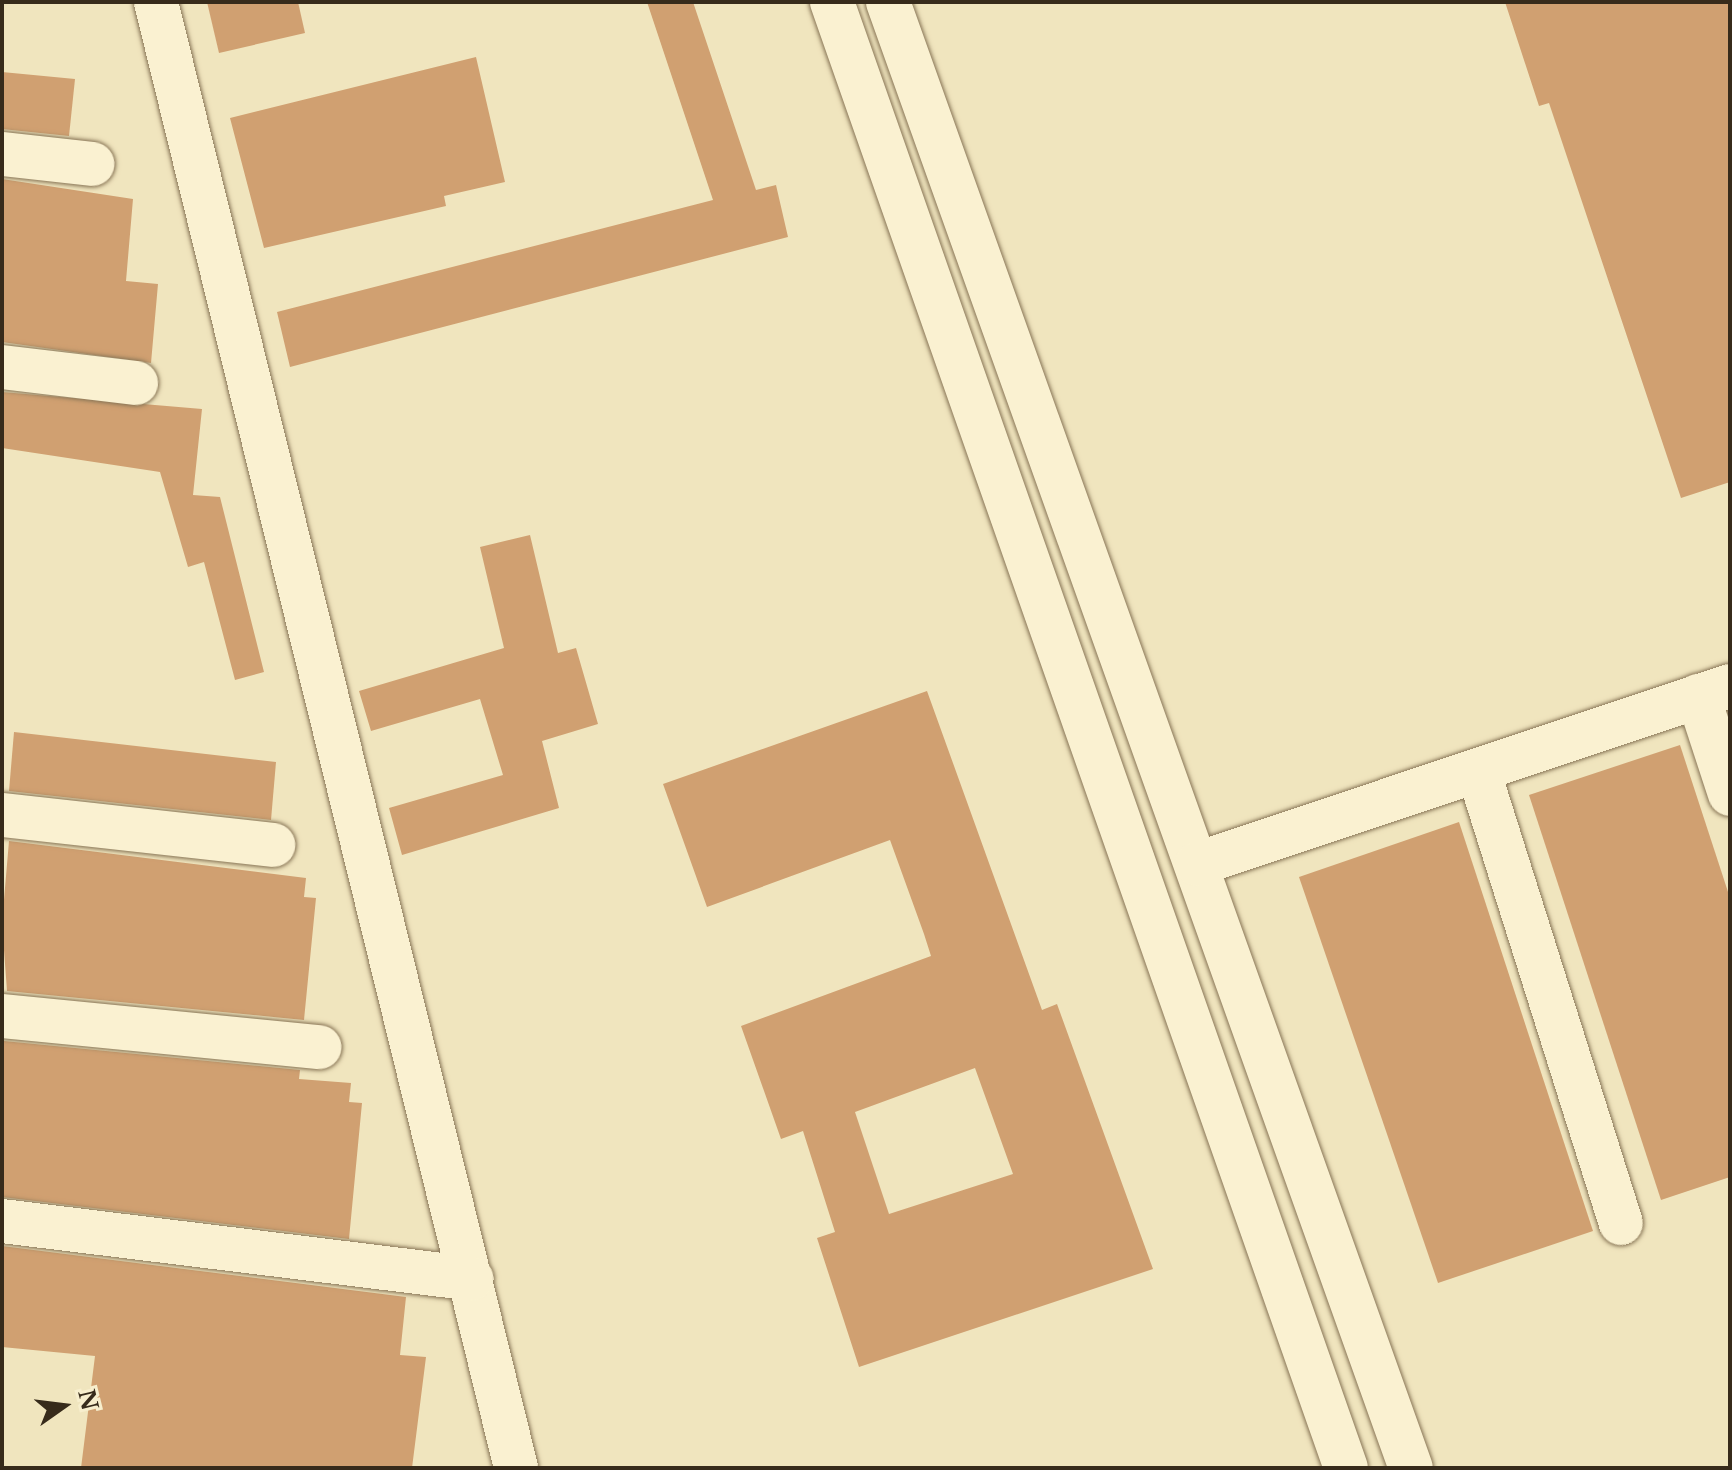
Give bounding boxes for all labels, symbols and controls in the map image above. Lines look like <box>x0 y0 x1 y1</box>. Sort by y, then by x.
north arrow <box>24 1366 104 1446</box>
text: N <box>72 1387 103 1413</box>

